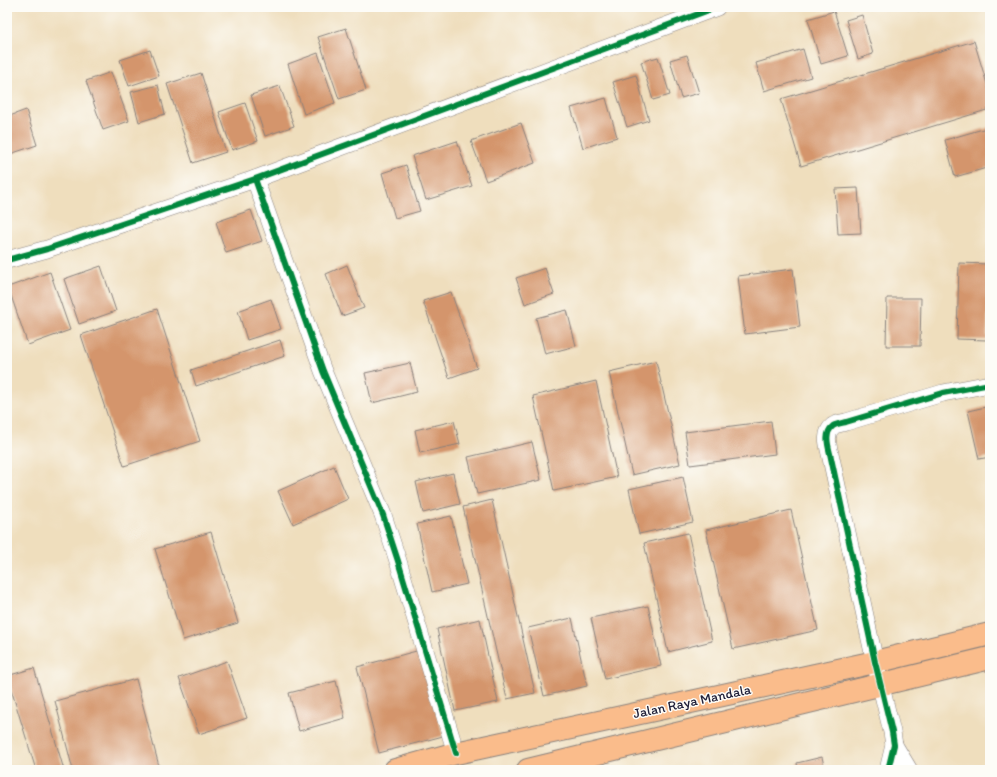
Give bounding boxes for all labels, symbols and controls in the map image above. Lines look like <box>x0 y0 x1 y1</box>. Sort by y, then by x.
street label: Jalan Raya Mandala <box>632 681 753 722</box>

